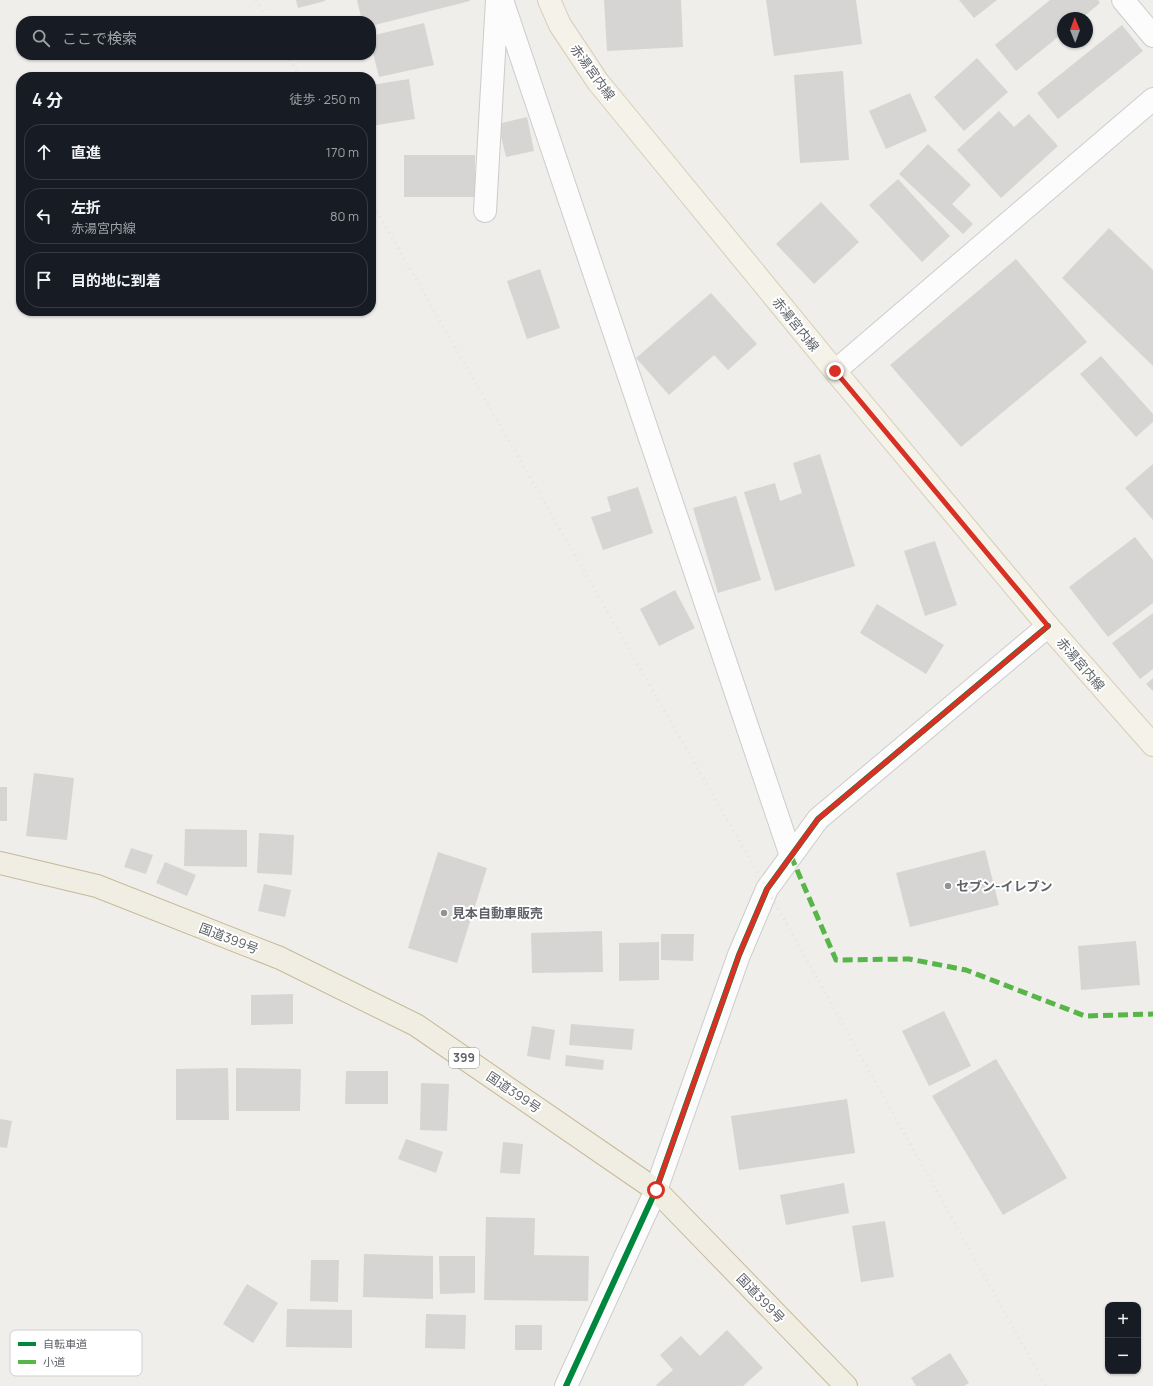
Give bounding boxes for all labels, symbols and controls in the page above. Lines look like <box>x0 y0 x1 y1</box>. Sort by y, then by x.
north arrow <box>1057 12 1093 48</box>
search box <box>16 16 376 60</box>
icon: search <box>30 27 52 49</box>
text: ここで検索 <box>62 28 137 49</box>
street label: 赤湯宮内線 <box>567 40 619 104</box>
text: 4 分 <box>32 88 63 111</box>
text: 徒歩 · 250 m <box>289 90 360 108</box>
icon: ahead <box>33 141 55 163</box>
text: 直進 <box>71 142 101 163</box>
text: 170 m <box>326 143 359 161</box>
text: 左折 <box>71 197 101 218</box>
icon: left <box>33 205 55 227</box>
text: 80 m <box>330 207 359 225</box>
text: 赤湯宮内線 <box>71 219 136 237</box>
icon: arrive <box>33 269 55 291</box>
text: 目的地に到着 <box>71 270 161 291</box>
street label: 赤湯宮内線 <box>769 293 823 355</box>
route end <box>826 362 844 380</box>
street label: 赤湯宮内線 <box>1053 634 1109 694</box>
place label: セブン-イレブン <box>956 877 1052 895</box>
marker: セブン-イレブン <box>943 881 953 891</box>
place label: 見本自動車販売 <box>452 904 543 922</box>
marker: 見本自動車販売 <box>439 908 449 918</box>
street label: 国道399号 <box>197 918 261 958</box>
road number: 399 <box>449 1048 479 1068</box>
street label: 国道399号 <box>483 1067 545 1117</box>
route start <box>647 1181 665 1199</box>
street label: 国道399号 <box>733 1269 789 1327</box>
map controls <box>1105 1302 1141 1374</box>
button: + <box>1105 1302 1141 1338</box>
legend <box>10 1330 142 1376</box>
text: 自転車道 <box>43 1336 87 1351</box>
button: − <box>1105 1338 1141 1374</box>
text: 小道 <box>43 1354 65 1369</box>

